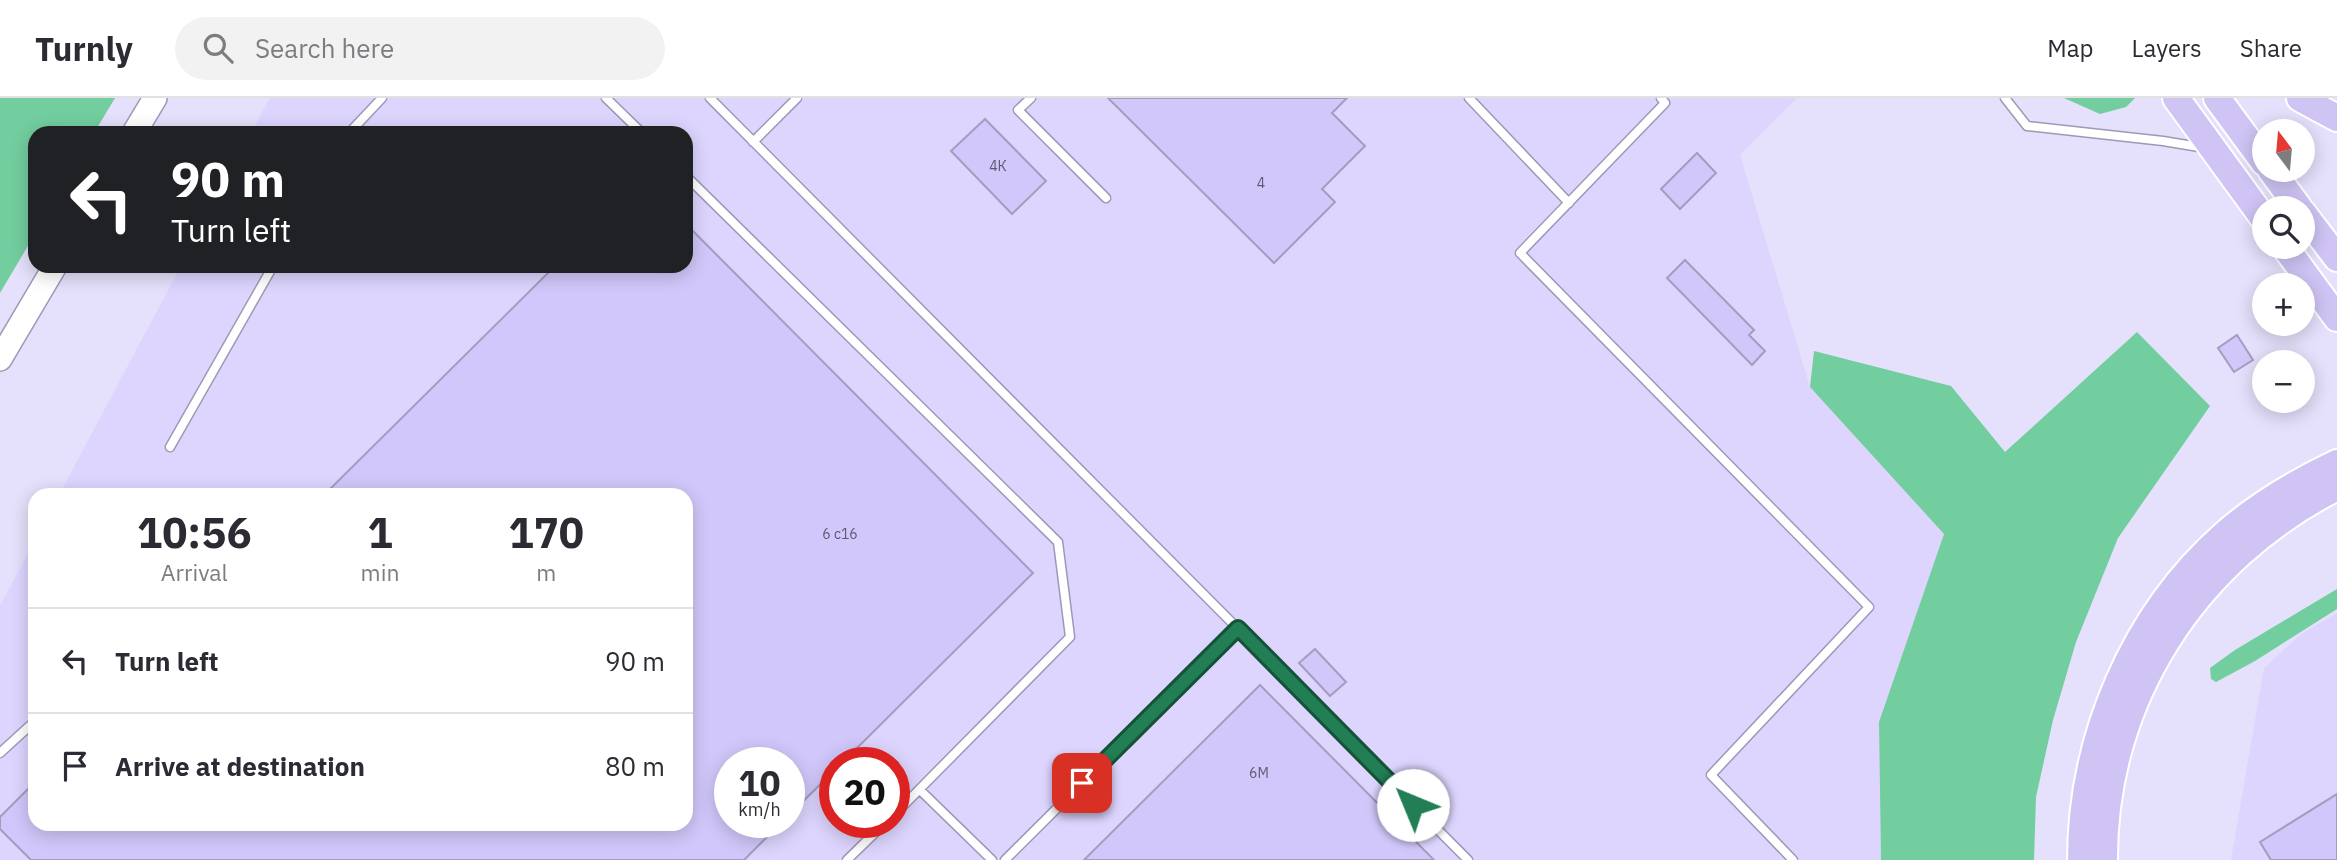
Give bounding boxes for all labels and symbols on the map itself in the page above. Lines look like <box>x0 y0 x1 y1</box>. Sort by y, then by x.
north arrow <box>2252 119 2315 182</box>
house number: 4К <box>989 157 1007 175</box>
house number: 4 <box>1257 174 1265 192</box>
house number: 6 с16 <box>822 525 858 543</box>
speed limit sign: 20 <box>819 747 910 838</box>
pin <box>1052 753 1112 813</box>
house number: 6М <box>1249 764 1269 782</box>
position arrow <box>1376 768 1450 842</box>

